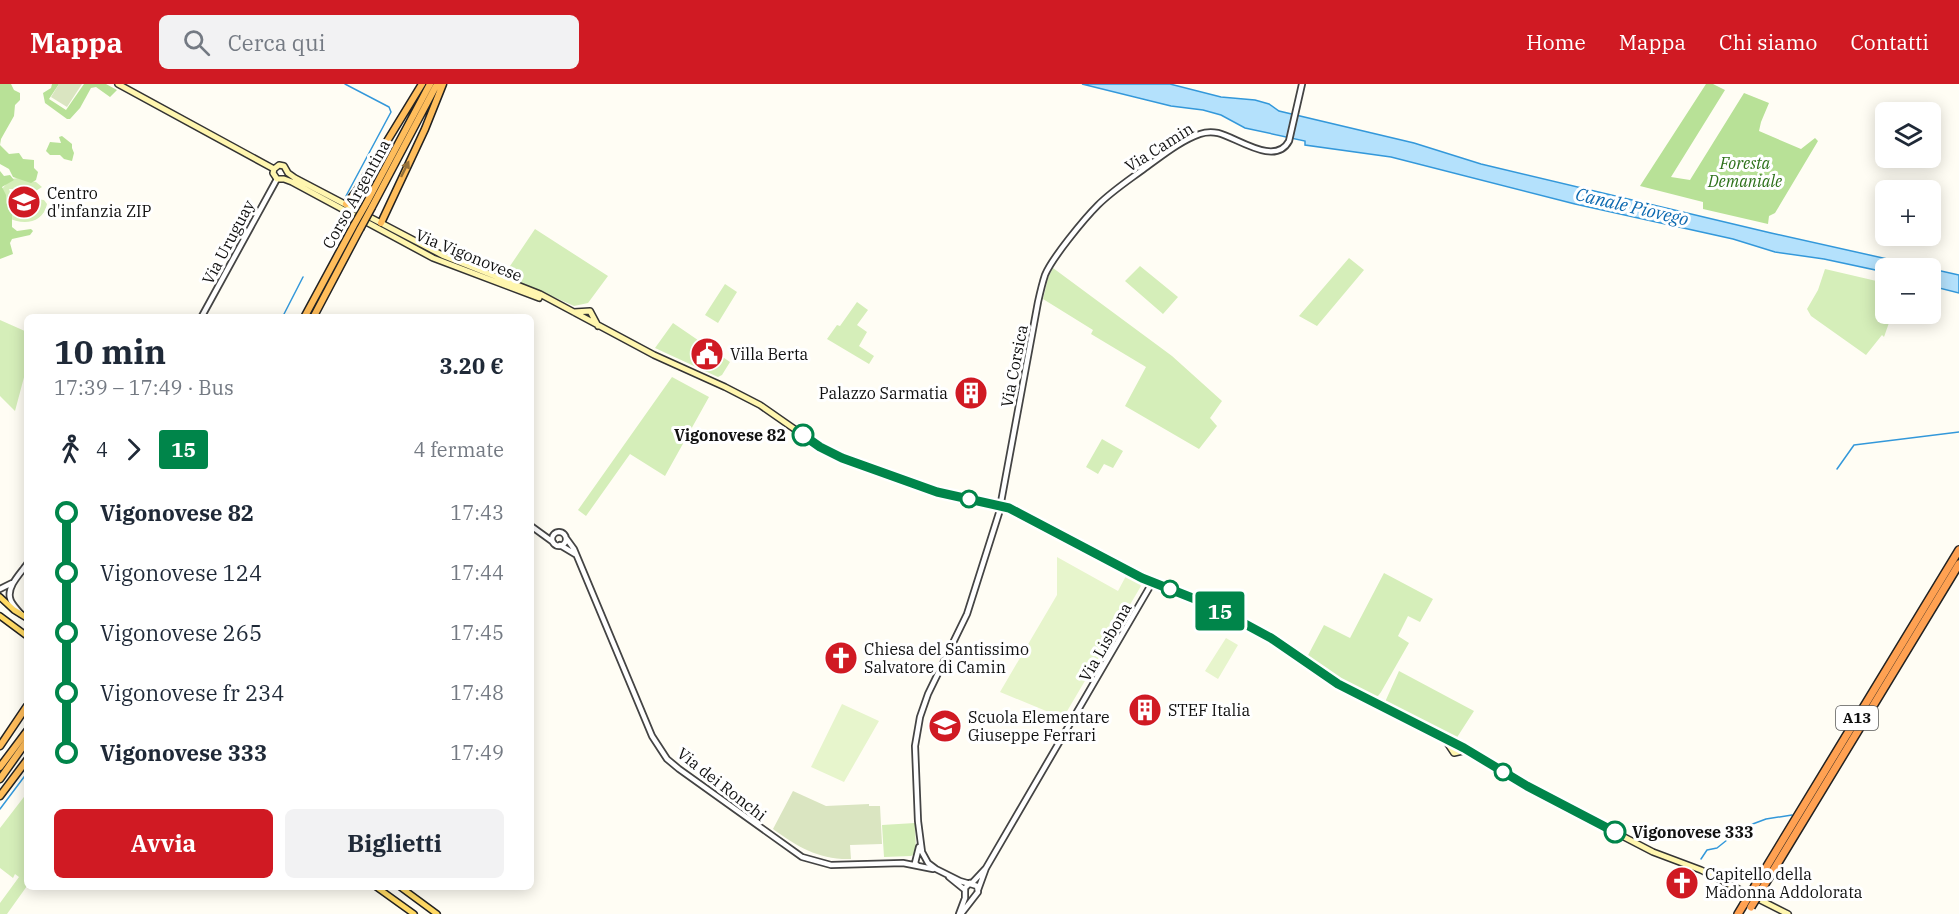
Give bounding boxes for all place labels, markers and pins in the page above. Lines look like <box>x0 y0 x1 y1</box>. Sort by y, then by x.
place label: Centro d'infanzia ZIP <box>47 183 152 221</box>
school or university icon: Centro d'infanzia ZIP <box>6 184 42 220</box>
public building icon: Villa Berta <box>689 336 725 372</box>
place label: Villa Berta <box>730 344 809 364</box>
building icon: Palazzo Sarmatia <box>953 375 989 411</box>
place label: Palazzo Sarmatia <box>819 383 948 403</box>
marker: Vigonovese 82 <box>792 424 814 446</box>
place label: Vigonovese 82 <box>674 425 786 445</box>
unlabelled marker <box>960 490 978 508</box>
unlabelled marker <box>1161 580 1179 598</box>
place label: Chiesa del Santissimo Salvatore di Camin <box>864 639 1029 677</box>
church icon: Chiesa del Santissimo Salvatore di Camin <box>823 640 859 676</box>
building icon: STEF Italia <box>1127 692 1163 728</box>
place label: STEF Italia <box>1168 700 1250 720</box>
place label: Scuola Elementare Giuseppe Ferrari <box>968 707 1110 745</box>
school or university icon: Scuola Elementare Giuseppe Ferrari <box>927 708 963 744</box>
unlabelled marker <box>1494 763 1512 781</box>
marker: Vigonovese 333 <box>1604 821 1626 843</box>
place label: Vigonovese 333 <box>1632 822 1754 842</box>
place label: Capitello della Madonna Addolorata <box>1705 864 1863 902</box>
church icon: Capitello della Madonna Addolorata <box>1664 865 1700 901</box>

